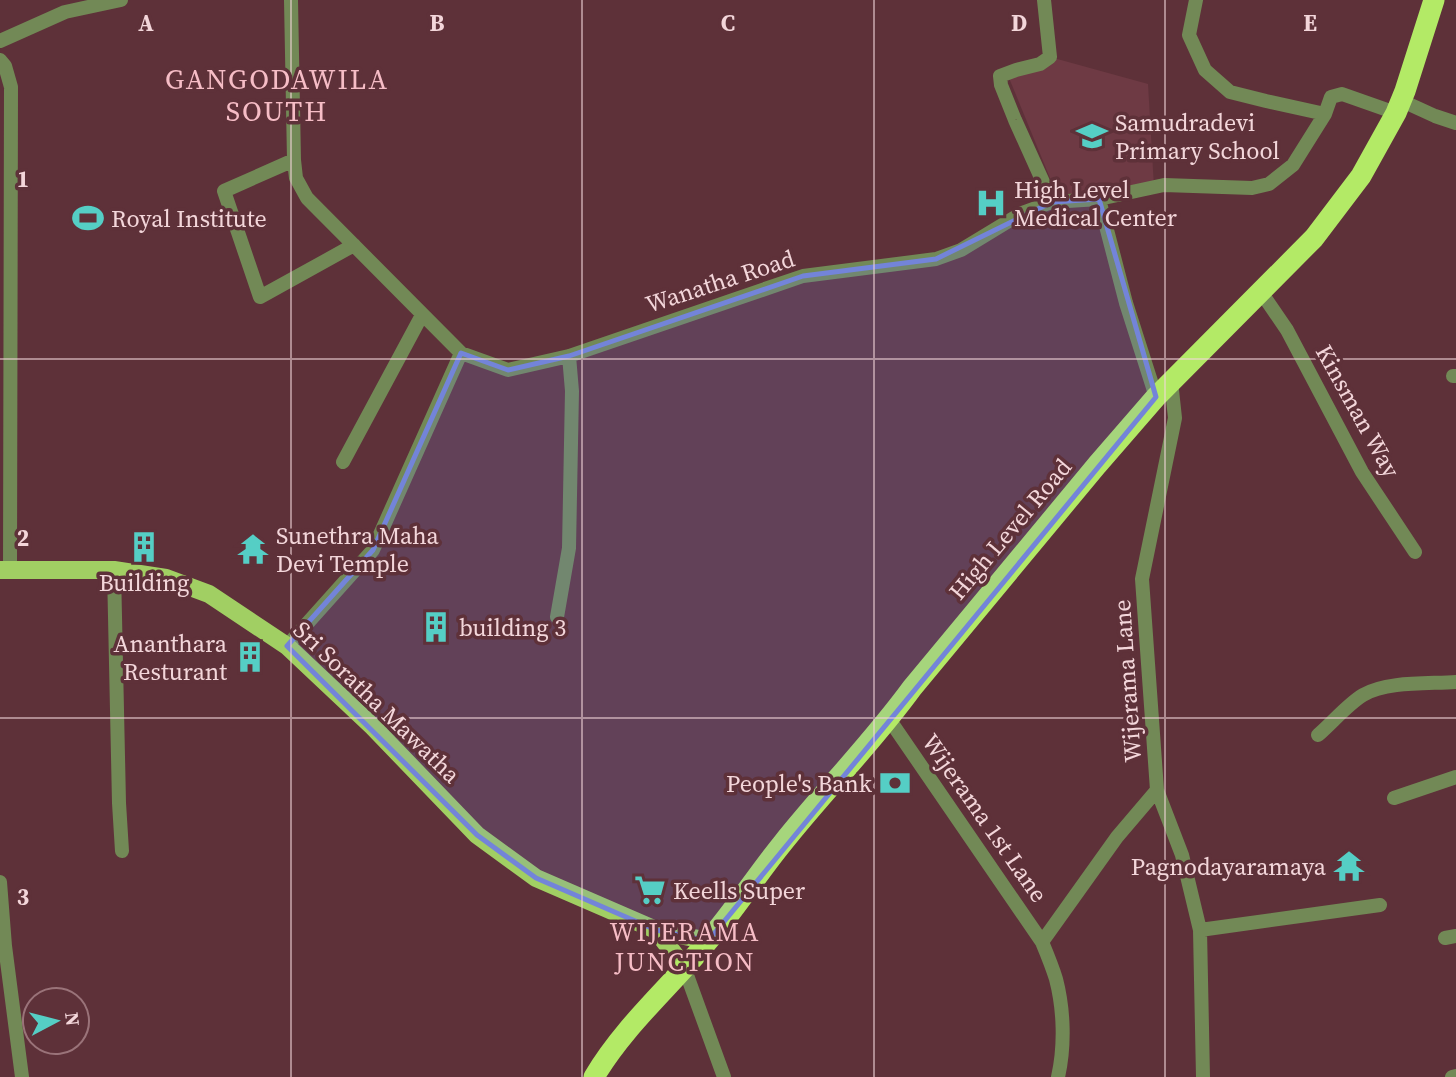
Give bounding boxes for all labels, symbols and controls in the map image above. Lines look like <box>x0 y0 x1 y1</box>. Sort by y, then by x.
text: A <box>138 7 154 39</box>
text: B <box>430 7 445 39</box>
text: C <box>721 7 735 39</box>
text: D <box>1011 7 1027 39</box>
text: E <box>1303 7 1317 39</box>
district label: GANGODAWILA SOUTH <box>165 60 389 130</box>
place label: Samudradevi Primary School <box>1115 106 1280 167</box>
school or university icon: Samudradevi Primary School <box>1075 119 1109 153</box>
text: 1 <box>17 163 29 195</box>
place label: High Level Medical Center <box>1014 173 1177 234</box>
hospital icon: High Level Medical Center <box>974 186 1008 220</box>
sports icon: Royal Institute <box>71 201 105 235</box>
place label: Royal Institute <box>111 202 267 235</box>
street label: Wanatha Road <box>641 241 799 321</box>
street label: Kinsman Way <box>1308 339 1408 484</box>
street label: High Level Road <box>941 451 1079 607</box>
place label: Sunethra Maha Devi Temple <box>276 519 440 580</box>
text: 2 <box>17 522 29 554</box>
building icon: Building <box>127 530 161 564</box>
temple icon: Sunethra Maha Devi Temple <box>236 532 270 566</box>
place label: Building <box>99 566 189 599</box>
street label: Wijerama Lane <box>1105 598 1149 764</box>
building icon: building 3 <box>419 610 453 644</box>
place label: building 3 <box>459 611 566 644</box>
street label: Sri Soratha Mawatha <box>286 614 468 791</box>
place label: Ananthara Resturant <box>114 627 228 688</box>
building icon: Ananthara Resturant <box>233 640 267 674</box>
street label: Wijerama 1st Lane <box>914 727 1056 909</box>
bank icon: People's Bank <box>878 766 912 800</box>
place label: People's Bank <box>726 767 873 800</box>
temple icon: Pagnodayaramaya <box>1332 849 1366 883</box>
place label: Pagnodayaramaya <box>1131 850 1327 883</box>
supermarket icon: Keells Super <box>633 873 667 907</box>
place label: Keells Super <box>673 874 805 907</box>
text: 3 <box>17 881 29 913</box>
district label: WIJERAMA JUNCTION <box>610 914 760 980</box>
north arrow <box>21 986 91 1056</box>
text: N <box>59 1010 87 1028</box>

